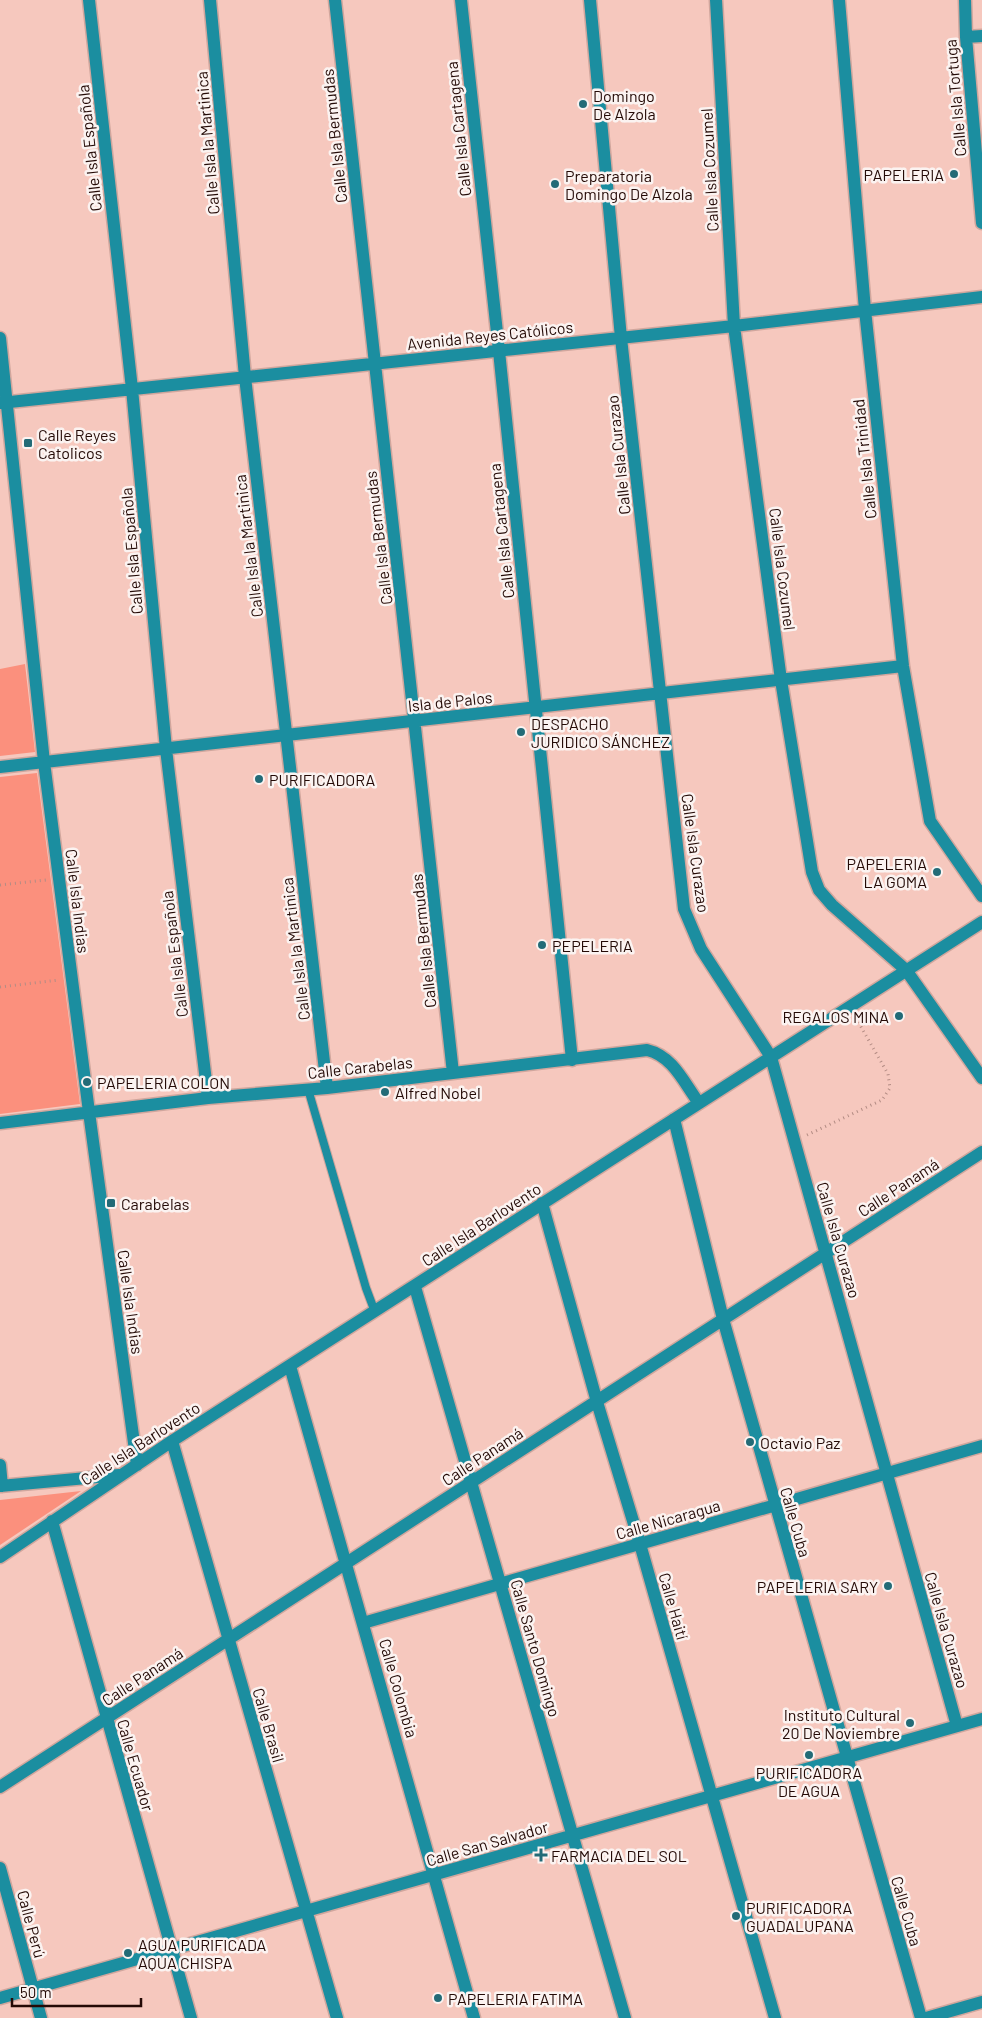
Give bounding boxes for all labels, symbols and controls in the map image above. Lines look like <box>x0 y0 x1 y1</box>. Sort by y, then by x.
street label: Calle Isla Tortuga <box>940 39 970 157</box>
street label: Calle Isla Cartagena <box>441 61 475 197</box>
street label: Calle Isla Bermudas <box>318 68 350 204</box>
street label: Calle Isla la Martinica <box>191 71 223 215</box>
street label: Calle Isla Española <box>73 84 105 212</box>
place label: Domingo De Alzola <box>593 86 656 123</box>
marker: Domingo De Alzola <box>577 98 589 110</box>
street label: Calle Isla Cozumel <box>696 108 722 232</box>
place label: PAPELERIA <box>864 165 944 184</box>
place label: Preparatoria Domingo De Alzola <box>565 166 693 203</box>
marker: PAPELERIA <box>948 168 960 180</box>
marker: Preparatoria Domingo De Alzola <box>549 178 561 190</box>
street label: Avenida Reyes Católicos <box>406 317 574 353</box>
street label: Calle Isla Curazao <box>602 394 634 516</box>
street label: Calle Isla Trinidad <box>848 398 880 520</box>
place label: Calle Reyes Catolicos <box>38 425 116 462</box>
marker: Calle Reyes Catolicos <box>22 437 34 449</box>
street label: Calle Isla Cartagena <box>484 463 518 599</box>
street label: Calle Isla Bermudas <box>360 470 396 606</box>
street label: Calle Isla la Martinica <box>230 474 266 618</box>
street label: Calle Isla Española <box>116 487 146 615</box>
street label: Calle Isla Cozumel <box>766 507 800 631</box>
street label: Isla de Palos <box>407 687 493 715</box>
place label: DESPACHO JURIDICO SÁNCHEZ <box>531 714 670 751</box>
marker: DESPACHO JURIDICO SÁNCHEZ <box>515 726 527 738</box>
place label: PURIFICADORA <box>269 770 376 789</box>
marker: PURIFICADORA <box>253 773 265 785</box>
street label: Calle Isla Curazao <box>678 792 714 914</box>
street label: Calle Isla Indias <box>62 848 94 954</box>
place label: PAPELERIA LA GOMA <box>847 854 927 891</box>
marker: PAPELERIA LA GOMA <box>931 866 943 878</box>
street label: Calle Isla Bermudas <box>407 873 439 1009</box>
street label: Calle Isla la Martinica <box>277 877 313 1021</box>
street label: Calle Isla Española <box>157 890 191 1018</box>
place label: PEPELERIA <box>552 936 633 955</box>
marker: PEPELERIA <box>536 939 548 951</box>
place label: REGALOS MINA <box>782 1007 889 1026</box>
marker: REGALOS MINA <box>893 1010 905 1022</box>
street label: Calle Carabelas <box>307 1052 413 1082</box>
place label: PAPELERIA COLON <box>97 1073 230 1092</box>
marker: PAPELERIA COLON <box>81 1076 93 1088</box>
place label: Alfred Nobel <box>395 1083 481 1102</box>
marker: Alfred Nobel <box>379 1086 391 1098</box>
street label: Calle Panamá <box>854 1154 942 1220</box>
street label: Calle Isla Barlovento <box>418 1178 544 1270</box>
street label: Calle Isla Curazao <box>813 1180 865 1300</box>
place label: Carabelas <box>121 1194 189 1213</box>
marker: Carabelas <box>105 1197 117 1209</box>
street label: Calle Isla Indias <box>114 1249 148 1355</box>
street label: Calle Isla Barlovento <box>77 1397 203 1489</box>
street label: Calle Panamá <box>438 1423 526 1489</box>
place label: Octavio Paz <box>760 1433 840 1452</box>
marker: Octavio Paz <box>744 1436 756 1448</box>
street label: Calle Cuba <box>777 1485 815 1559</box>
street label: Calle Nicaragua <box>614 1495 722 1543</box>
street label: Calle Haití <box>655 1570 693 1642</box>
street label: Calle Isla Curazao <box>921 1570 973 1690</box>
street label: Calle Santo Domingo <box>507 1577 565 1719</box>
place label: PAPELERIA SARY <box>757 1577 878 1596</box>
marker: PAPELERIA SARY <box>882 1580 894 1592</box>
street label: Calle Colombia <box>376 1636 422 1740</box>
street label: Calle Panamá <box>98 1643 186 1709</box>
street label: Calle Brasil <box>249 1686 289 1764</box>
place label: Instituto Cultural 20 De Noviembre <box>782 1705 900 1742</box>
street label: Calle Ecuador <box>114 1717 158 1813</box>
marker: Instituto Cultural 20 De Noviembre <box>904 1717 916 1729</box>
marker: PURIFICADORA DE AGUA <box>803 1749 815 1761</box>
place label: PURIFICADORA DE AGUA <box>756 1763 862 1800</box>
street label: Calle San Salvador <box>424 1816 550 1870</box>
place label: FARMACIA DEL SOL <box>551 1846 687 1865</box>
marker: FARMACIA DEL SOL <box>535 1849 547 1861</box>
street label: Calle Cuba <box>888 1874 926 1948</box>
street label: Calle Perú <box>14 1888 50 1960</box>
place label: PURIFICADORA GUADALUPANA <box>746 1898 854 1935</box>
marker: PURIFICADORA GUADALUPANA <box>730 1910 742 1922</box>
place label: AGUA PURIFICADA AQUA CHISPA <box>138 1935 266 1972</box>
marker: AGUA PURIFICADA AQUA CHISPA <box>122 1947 134 1959</box>
scale bar <box>12 1976 141 2008</box>
text: 50 m <box>20 1983 52 2001</box>
place label: PAPELERIA FATIMA <box>448 1989 583 2008</box>
marker: PAPELERIA FATIMA <box>432 1992 444 2004</box>

